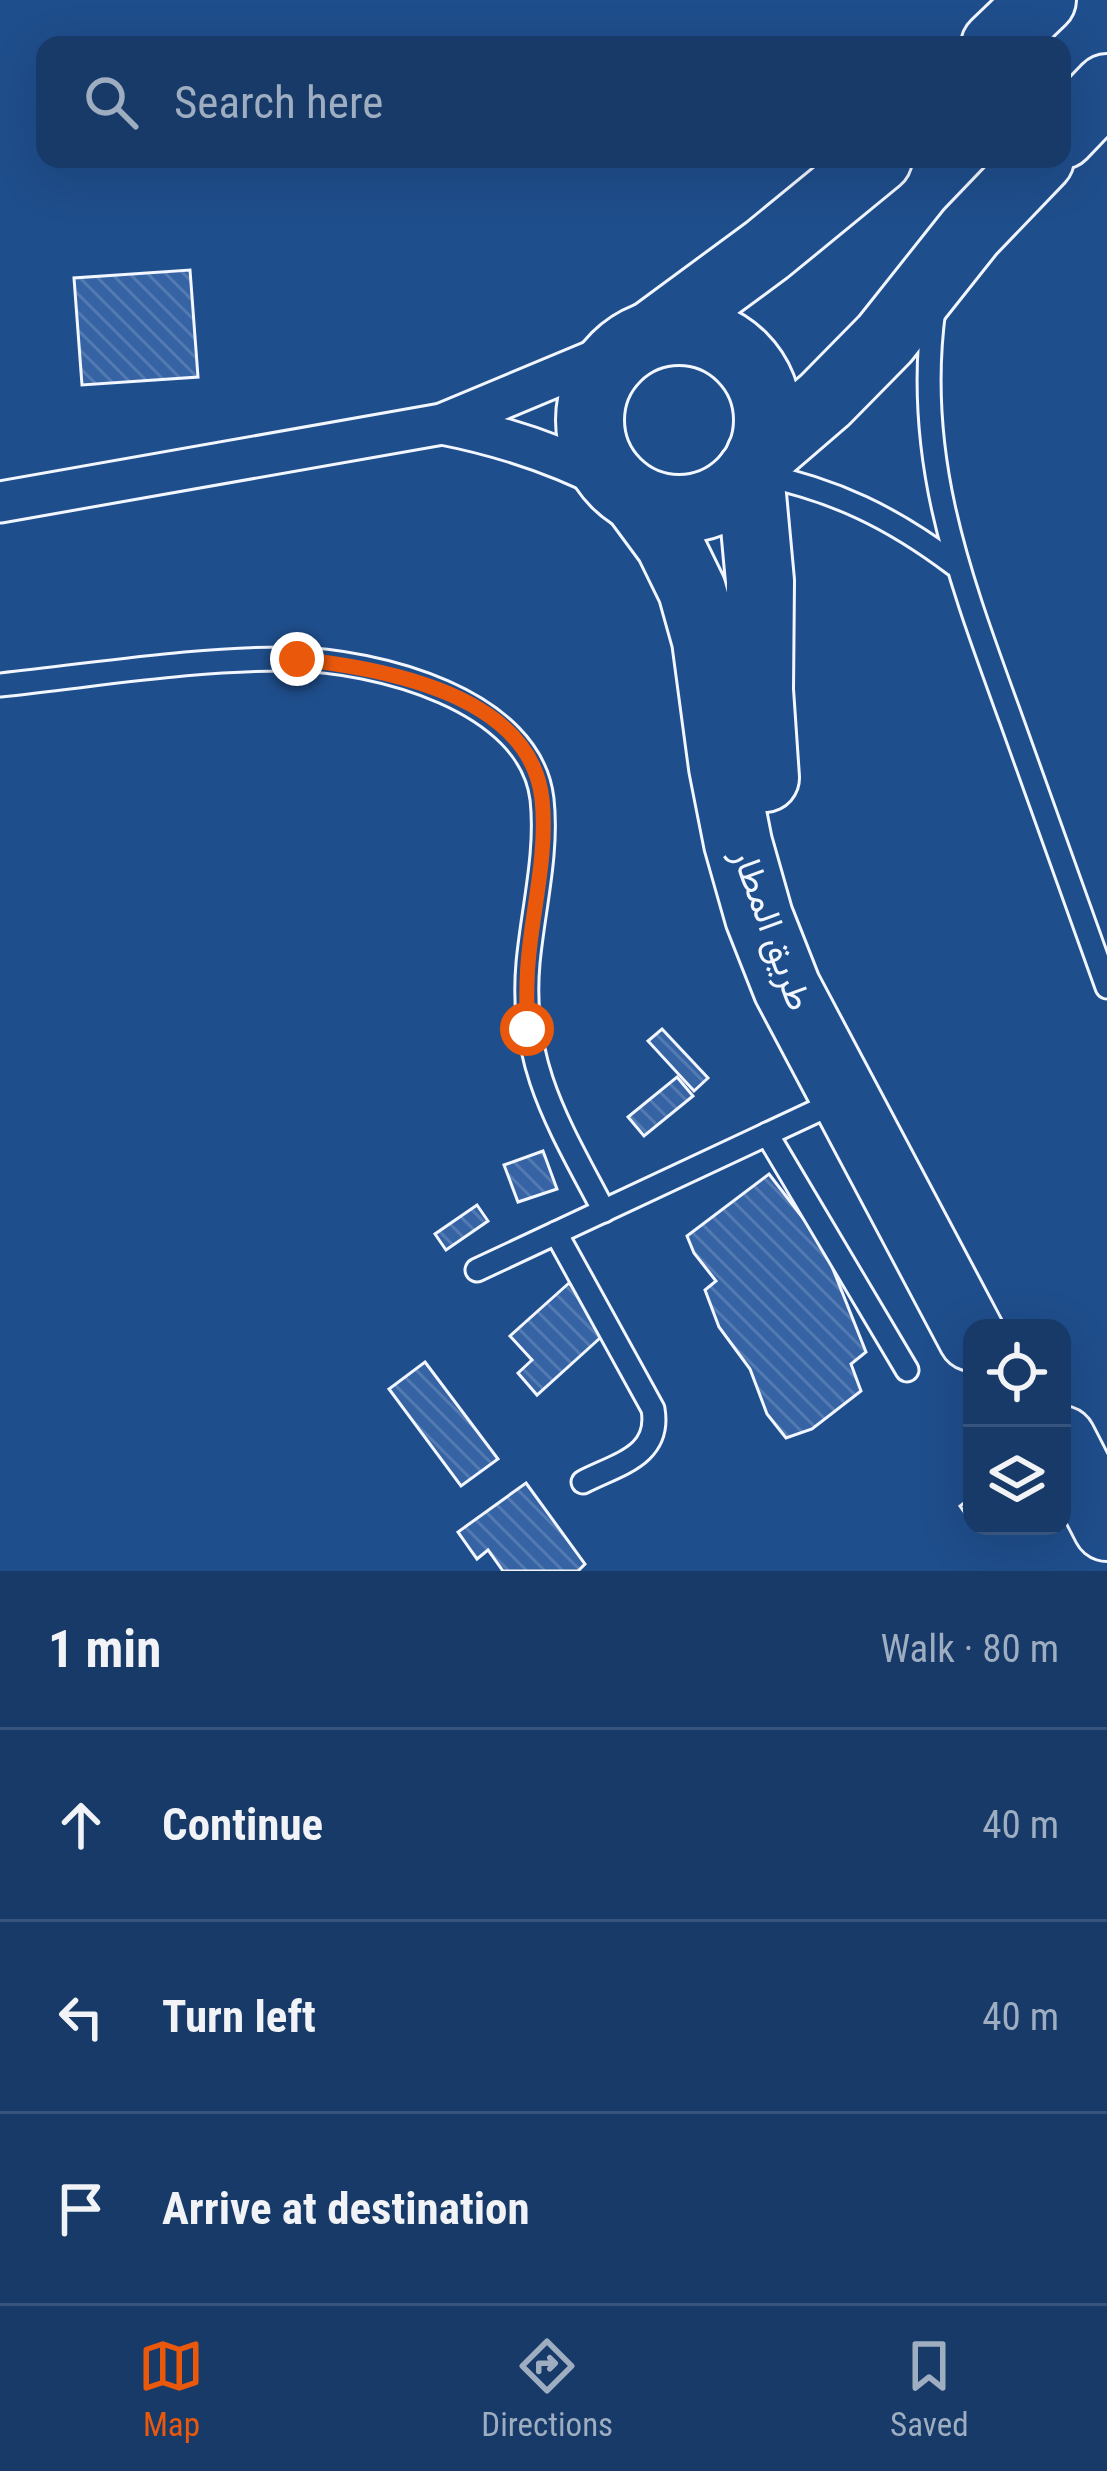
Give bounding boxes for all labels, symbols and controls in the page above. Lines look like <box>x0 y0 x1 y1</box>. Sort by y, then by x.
search box <box>36 36 1071 168</box>
icon: search <box>78 69 144 135</box>
text: Search here <box>174 76 383 129</box>
route end <box>270 632 324 686</box>
street label: طريق المطار <box>722 841 821 1016</box>
route start <box>500 1002 554 1056</box>
map controls <box>963 1319 1071 1535</box>
button: locate <box>963 1319 1071 1427</box>
button: layers <box>963 1427 1071 1535</box>
text: 1 min <box>48 1620 161 1679</box>
text: Walk · 80 m <box>880 1626 1059 1672</box>
icon: ahead <box>48 1792 114 1858</box>
text: Continue <box>162 1798 323 1851</box>
text: 40 m <box>982 1802 1059 1848</box>
icon: left <box>48 1984 114 2050</box>
text: Turn left <box>162 1990 316 2043</box>
text: 40 m <box>982 1994 1059 2040</box>
icon: arrive <box>48 2176 114 2242</box>
text: Arrive at destination <box>162 2182 530 2235</box>
tab: Map <box>138 2333 204 2444</box>
tab: Directions <box>481 2333 613 2444</box>
tab: Saved <box>890 2333 969 2444</box>

